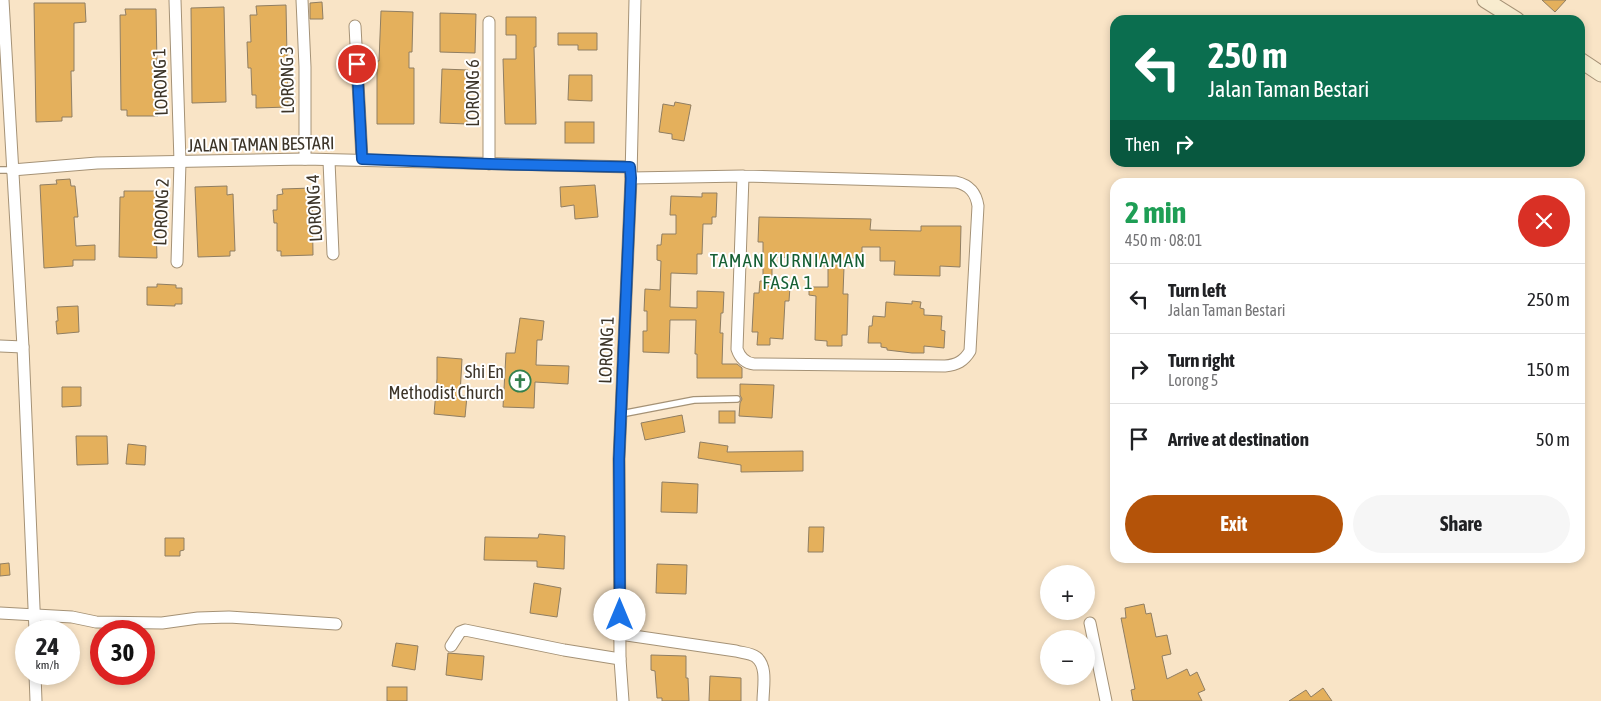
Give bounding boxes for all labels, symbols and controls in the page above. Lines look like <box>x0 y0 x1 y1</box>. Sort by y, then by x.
icon: left <box>1125 35 1190 100</box>
text: 250 m <box>1208 35 1287 75</box>
pin <box>336 43 378 85</box>
street label: LORONG 3 <box>276 46 298 114</box>
street label: LORONG 1 <box>148 48 172 116</box>
icon: arrive <box>343 50 371 78</box>
street label: LORONG 6 <box>462 59 483 127</box>
text: Jalan Taman Bestari <box>1208 76 1369 102</box>
icon: right <box>1170 130 1198 158</box>
street label: JALAN TAMAN BESTARI <box>187 132 335 156</box>
text: Then <box>1125 133 1160 155</box>
street label: LORONG 4 <box>302 174 326 242</box>
street label: LORONG 2 <box>149 178 173 246</box>
text: 2 min <box>1125 195 1186 229</box>
button: close <box>1518 195 1570 247</box>
text: 450 m · 08:01 <box>1125 231 1202 249</box>
district label: TAMAN KURNIAMAN FASA 1 <box>710 249 866 293</box>
text: Turn left <box>1168 279 1226 301</box>
icon: left <box>1125 285 1153 313</box>
text: 250 m <box>1527 288 1570 310</box>
text: Jalan Taman Bestari <box>1168 301 1285 319</box>
street label: LORONG 1 <box>594 316 618 384</box>
text: Turn right <box>1168 349 1235 371</box>
icon: right <box>1125 355 1153 383</box>
text: 150 m <box>1527 358 1570 380</box>
place label: Shi En Methodist Church <box>388 361 504 403</box>
church icon: Shi En Methodist Church <box>508 369 532 393</box>
text: Lorong 5 <box>1168 371 1218 389</box>
icon: arrive <box>1125 425 1153 453</box>
text: Arrive at destination <box>1168 428 1309 450</box>
text: 50 m <box>1536 428 1570 450</box>
button: Exit <box>1125 495 1343 553</box>
button: Share <box>1353 495 1570 553</box>
map controls <box>1040 565 1095 685</box>
button: + <box>1040 565 1095 620</box>
position arrow <box>593 588 645 640</box>
speed limit sign: 30 <box>90 620 155 685</box>
button: − <box>1040 630 1095 685</box>
text: 24 <box>36 632 59 660</box>
text: km/h <box>36 658 59 672</box>

